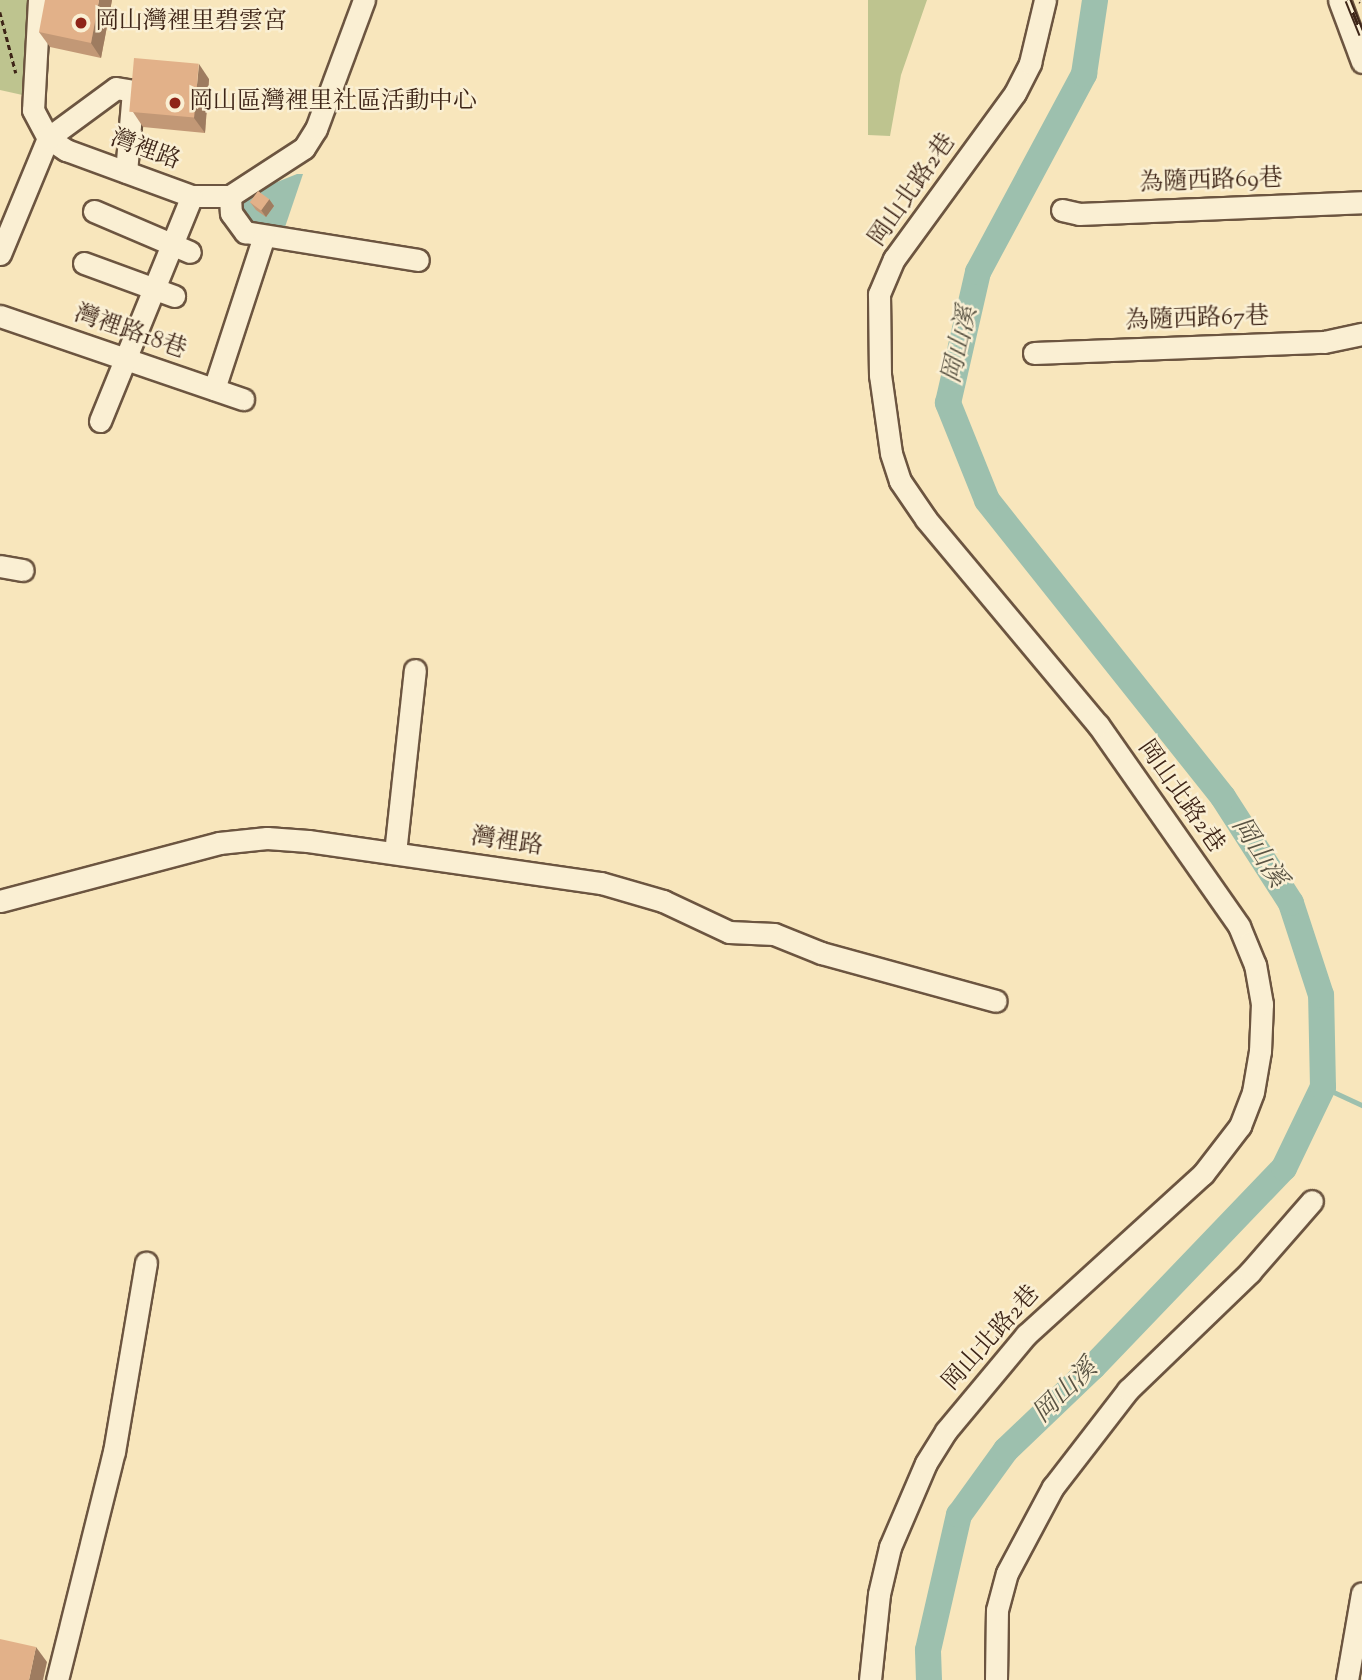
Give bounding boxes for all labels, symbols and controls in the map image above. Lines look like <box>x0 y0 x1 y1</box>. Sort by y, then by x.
place label: 岡山灣裡里碧雲宮 <box>95 9 287 37</box>
marker: 岡山灣裡里碧雲宮 <box>73 15 89 31</box>
place label: 岡山區灣裡里社區活動中心 <box>189 89 477 117</box>
marker: 岡山區灣裡里社區活動中心 <box>167 95 183 111</box>
street label: 灣裡路 <box>106 125 184 177</box>
street label: 岡山北路2巷 <box>864 129 962 253</box>
street label: 為隨西路69巷 <box>1139 165 1283 199</box>
street label: 灣裡路18巷 <box>70 300 190 366</box>
water label: 岡山溪 <box>937 303 985 387</box>
street label: 為隨西路67巷 <box>1125 303 1269 337</box>
street label: 岡山北路2巷 <box>1131 735 1229 859</box>
water label: 岡山溪 <box>1224 812 1292 894</box>
street label: 灣裡路 <box>469 824 545 862</box>
street label: 岡山北路2巷 <box>937 1281 1047 1397</box>
water label: 岡山溪 <box>1027 1354 1105 1430</box>

